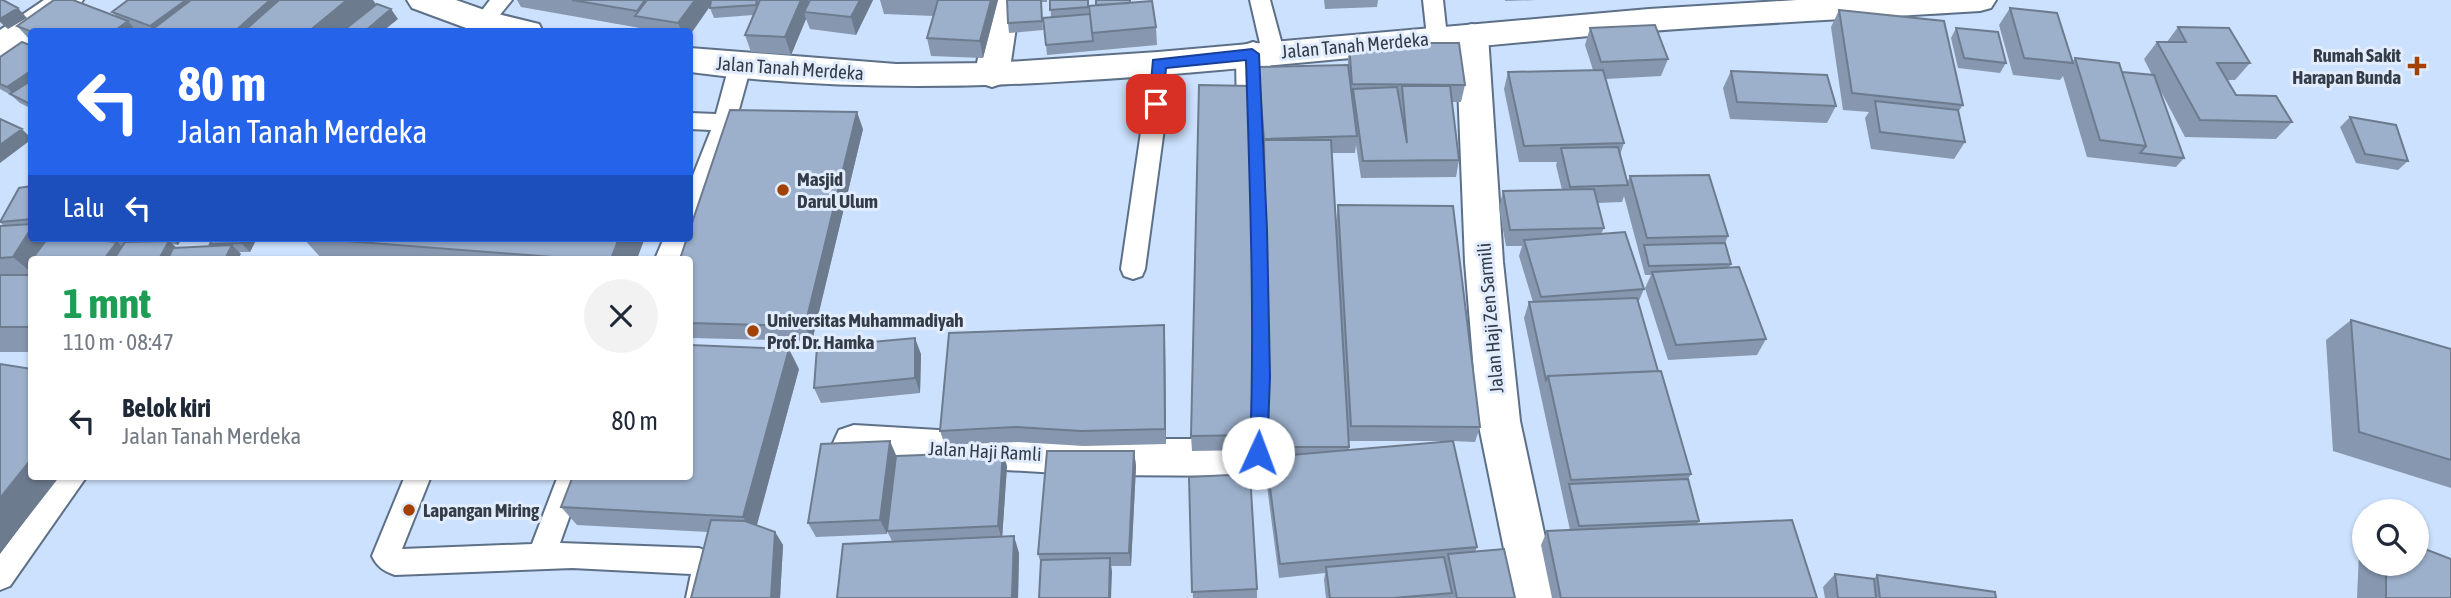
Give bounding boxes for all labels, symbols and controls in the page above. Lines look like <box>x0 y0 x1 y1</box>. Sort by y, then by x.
street label: Jalan Tanah Merdeka <box>1280 28 1430 62</box>
place label: Rumah Sakit Harapan Bunda <box>2292 44 2402 88</box>
street label: Jalan Tanah Merdeka <box>715 52 865 84</box>
text: 80 m <box>178 55 266 111</box>
icon: left <box>63 56 154 147</box>
marker: Rumah Sakit Harapan Bunda <box>2407 56 2427 76</box>
pin <box>1126 74 1186 134</box>
icon: arrive <box>1137 85 1175 123</box>
text: Jalan Tanah Merdeka <box>178 113 427 150</box>
place label: Masjid Darul Ulum <box>797 168 878 212</box>
marker: Masjid Darul Ulum <box>775 182 791 198</box>
icon: left <box>119 189 157 227</box>
text: Lalu <box>63 193 105 223</box>
street label: Jalan Haji Zen Sarmili <box>1472 242 1508 394</box>
text: 1 mnt <box>63 279 151 327</box>
button: close <box>584 279 658 353</box>
place label: Universitas Muhammadiyah Prof. Dr. Hamka <box>767 309 964 353</box>
marker: Universitas Muhammadiyah Prof. Dr. Hamka <box>745 323 761 339</box>
text: 110 m · 08:47 <box>63 329 174 355</box>
text: Belok kiri <box>122 393 211 423</box>
icon: left <box>63 402 101 440</box>
text: 80 m <box>611 406 658 436</box>
position arrow <box>1221 416 1295 490</box>
text: Jalan Tanah Merdeka <box>122 423 301 449</box>
street label: Jalan Haji Ramli <box>928 437 1042 465</box>
place label: Lapangan Miring <box>423 499 540 521</box>
map controls <box>2352 499 2429 576</box>
button: search <box>2352 499 2429 576</box>
marker: Lapangan Miring <box>401 502 417 518</box>

